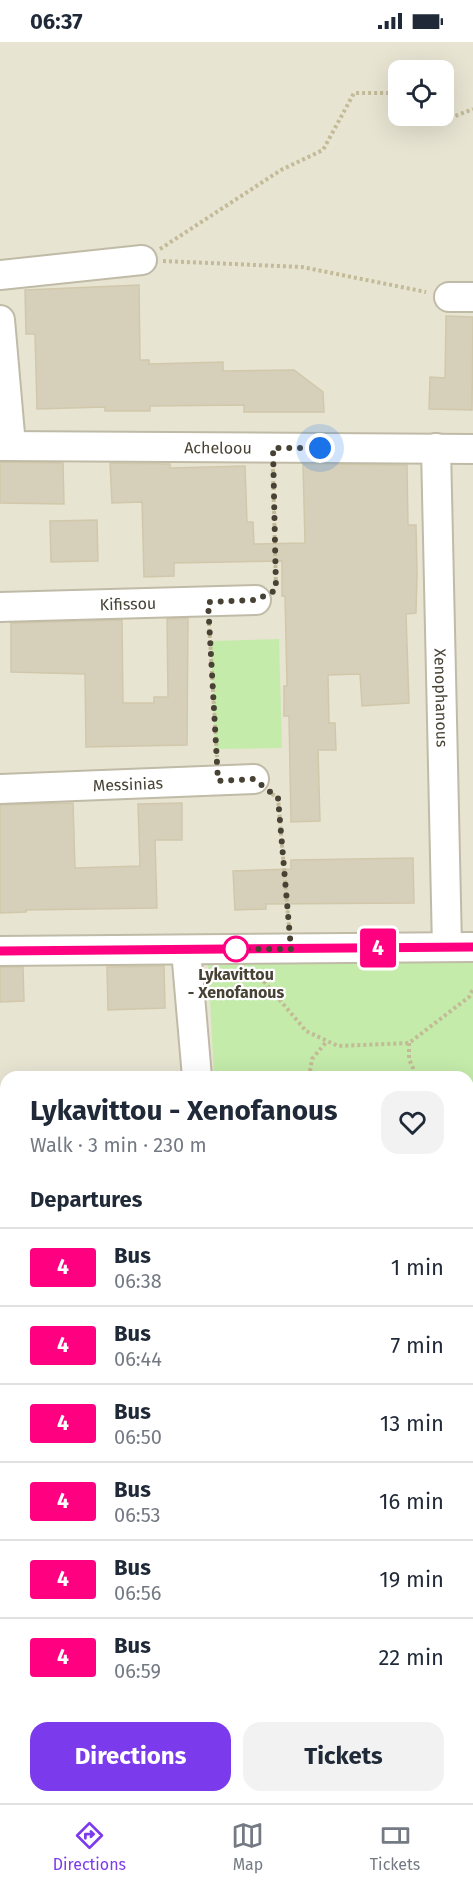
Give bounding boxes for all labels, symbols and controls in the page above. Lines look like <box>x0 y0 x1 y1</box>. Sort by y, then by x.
text: 06:37 <box>30 8 83 35</box>
map controls <box>388 60 454 126</box>
button: locate <box>388 60 454 126</box>
your location <box>305 433 335 463</box>
street label: Acheloou <box>184 438 252 457</box>
street label: Kifissou <box>99 593 157 614</box>
street label: Xenophanous <box>431 648 452 748</box>
street label: Messinias <box>92 773 163 795</box>
line badge: 4 <box>358 928 398 968</box>
text: 4 <box>372 935 384 961</box>
marker: Lykavittou - Xenofanous <box>223 936 249 962</box>
place label: Lykavittou - Xenofanous <box>188 965 284 1002</box>
button: heart <box>381 1091 444 1154</box>
text: Lykavittou - Xenofanous <box>30 1094 338 1127</box>
text: Walk · 3 min · 230 m <box>30 1133 207 1157</box>
text: Departures <box>30 1186 142 1213</box>
text: Bus <box>114 1242 151 1269</box>
text: 4 <box>57 1254 69 1280</box>
text: 1 min <box>391 1254 444 1281</box>
text: 06:38 <box>114 1269 162 1293</box>
text: Bus <box>114 1320 151 1347</box>
text: 4 <box>57 1332 69 1358</box>
text: 7 min <box>390 1332 444 1359</box>
text: 06:44 <box>114 1347 162 1371</box>
text: Bus <box>114 1398 151 1425</box>
text: 4 <box>57 1410 69 1436</box>
text: 13 min <box>380 1410 444 1437</box>
text: 06:50 <box>114 1425 162 1449</box>
text: Bus <box>114 1476 151 1503</box>
text: 4 <box>57 1488 69 1514</box>
text: 16 min <box>379 1488 444 1515</box>
text: 06:53 <box>114 1503 161 1527</box>
text: Bus <box>114 1554 151 1581</box>
text: 4 <box>57 1566 69 1592</box>
text: 19 min <box>379 1566 444 1593</box>
text: 06:56 <box>114 1581 161 1605</box>
text: Bus <box>114 1632 151 1659</box>
text: 4 <box>57 1644 69 1670</box>
text: 22 min <box>378 1644 444 1671</box>
text: 06:59 <box>114 1659 161 1683</box>
button: Directions <box>30 1722 231 1791</box>
button: Tickets <box>243 1722 444 1791</box>
tab: Directions <box>53 1819 126 1874</box>
tab: Map <box>231 1819 264 1874</box>
tab: Tickets <box>370 1819 420 1874</box>

